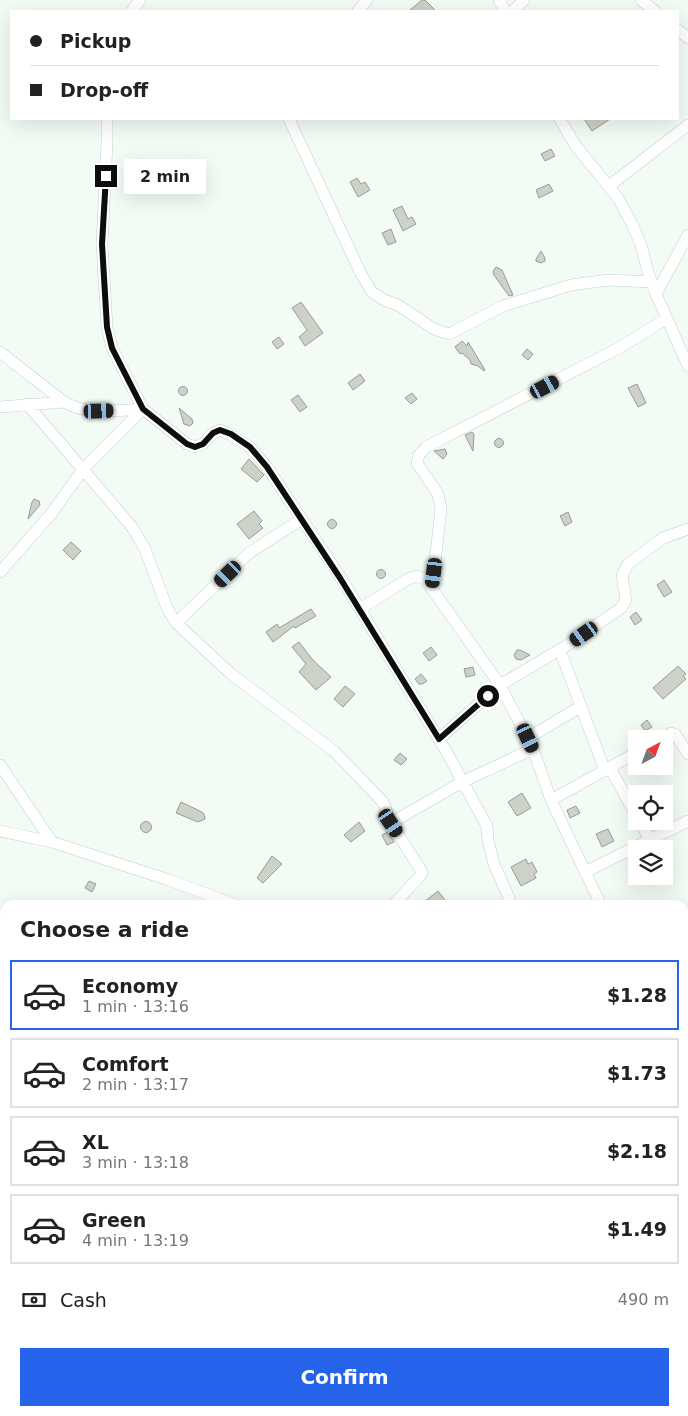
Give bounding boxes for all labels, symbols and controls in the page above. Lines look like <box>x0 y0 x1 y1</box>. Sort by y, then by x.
text: Pickup <box>60 30 131 52</box>
text: Drop-off <box>60 79 148 101</box>
callout: 2 min <box>124 158 206 194</box>
route end <box>95 165 117 187</box>
text: 2 min <box>140 167 190 186</box>
car <box>528 373 561 401</box>
car <box>83 403 114 419</box>
car <box>424 557 443 589</box>
car <box>211 558 244 590</box>
car <box>567 619 600 649</box>
route start <box>477 685 499 707</box>
car <box>514 721 541 755</box>
north arrow <box>628 730 672 775</box>
map controls <box>628 730 673 885</box>
button: locate <box>628 785 673 830</box>
car <box>376 806 405 840</box>
button: layers <box>628 840 673 885</box>
text: Choose a ride <box>20 917 189 942</box>
icon: car <box>22 973 67 1018</box>
text: Economy <box>82 975 178 997</box>
text: $1.28 <box>607 984 667 1006</box>
text: 1 min · 13:16 <box>82 997 189 1016</box>
icon: car <box>22 1051 67 1096</box>
text: Comfort <box>82 1053 169 1075</box>
text: $1.73 <box>607 1062 667 1084</box>
text: 2 min · 13:17 <box>82 1075 189 1094</box>
icon: car <box>22 1129 67 1174</box>
text: XL <box>82 1131 109 1153</box>
text: $2.18 <box>607 1140 667 1162</box>
text: 3 min · 13:18 <box>82 1153 189 1172</box>
icon: car <box>22 1207 67 1252</box>
text: Green <box>82 1209 146 1231</box>
text: $1.49 <box>607 1218 667 1240</box>
text: 4 min · 13:19 <box>82 1231 189 1250</box>
icon: cash <box>20 1286 48 1314</box>
text: Cash <box>60 1289 107 1311</box>
text: 490 m <box>618 1290 669 1309</box>
button: Confirm <box>20 1348 669 1406</box>

